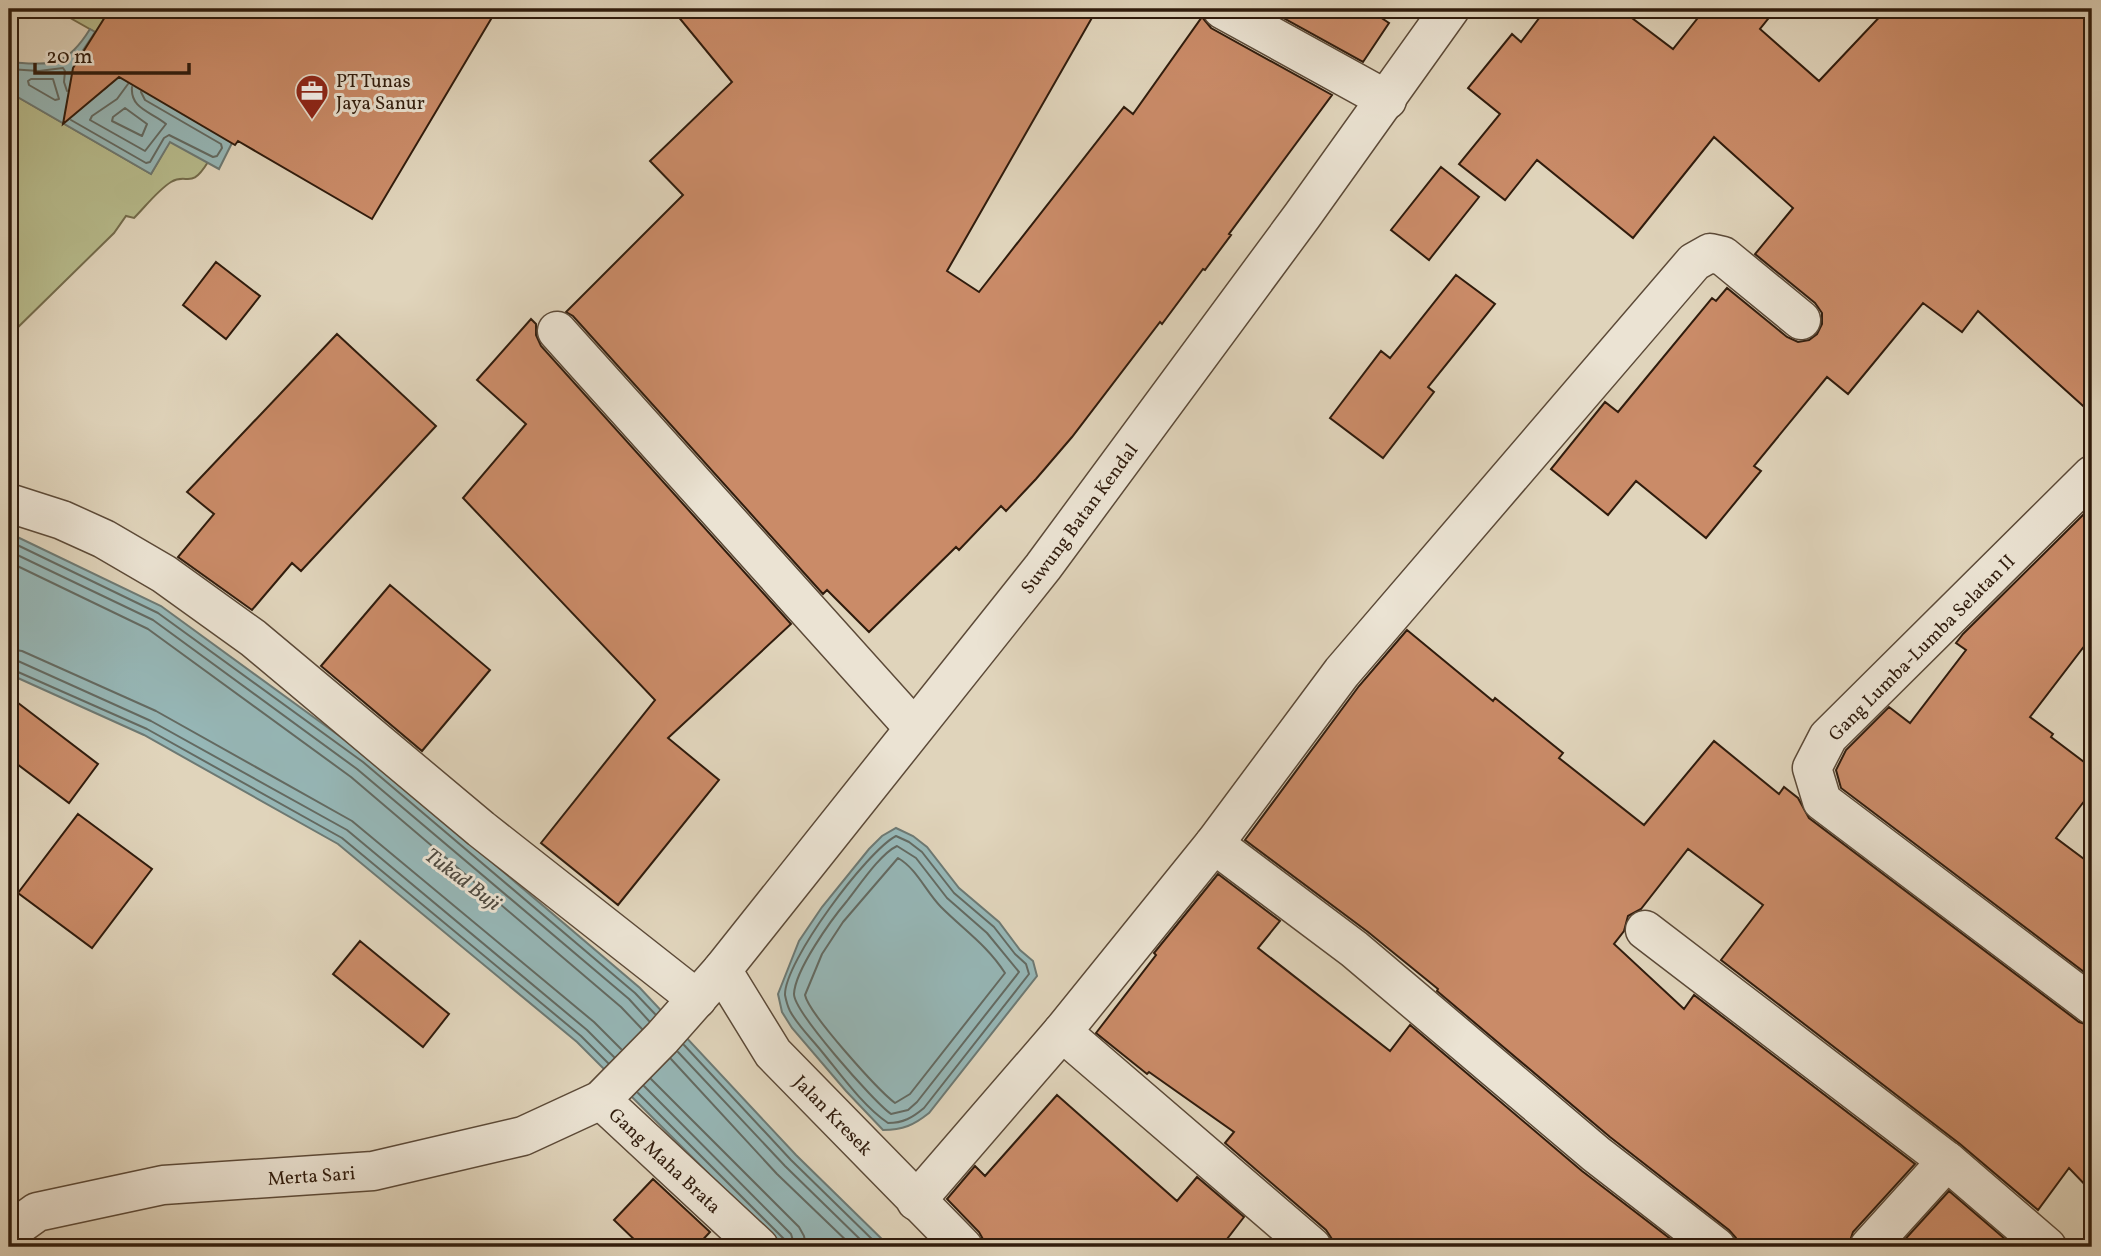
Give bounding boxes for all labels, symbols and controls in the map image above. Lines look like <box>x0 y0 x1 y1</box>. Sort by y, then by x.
scale bar <box>35 32 189 76</box>
text: 20 m <box>46 43 92 72</box>
place label: PT Tunas Jaya Sanur <box>336 69 425 117</box>
office icon: PT Tunas Jaya Sanur <box>293 72 331 121</box>
street label: Suwung Batan Kendal <box>1015 438 1145 600</box>
street label: Gang Lumba-Lumba Selatan II <box>1823 549 2022 748</box>
water label: Tukad Buji <box>418 842 507 919</box>
street label: Jalan Kresek <box>787 1070 878 1162</box>
street label: Gang Maha Brata <box>602 1102 726 1220</box>
street label: Merta Sari <box>267 1161 357 1193</box>

